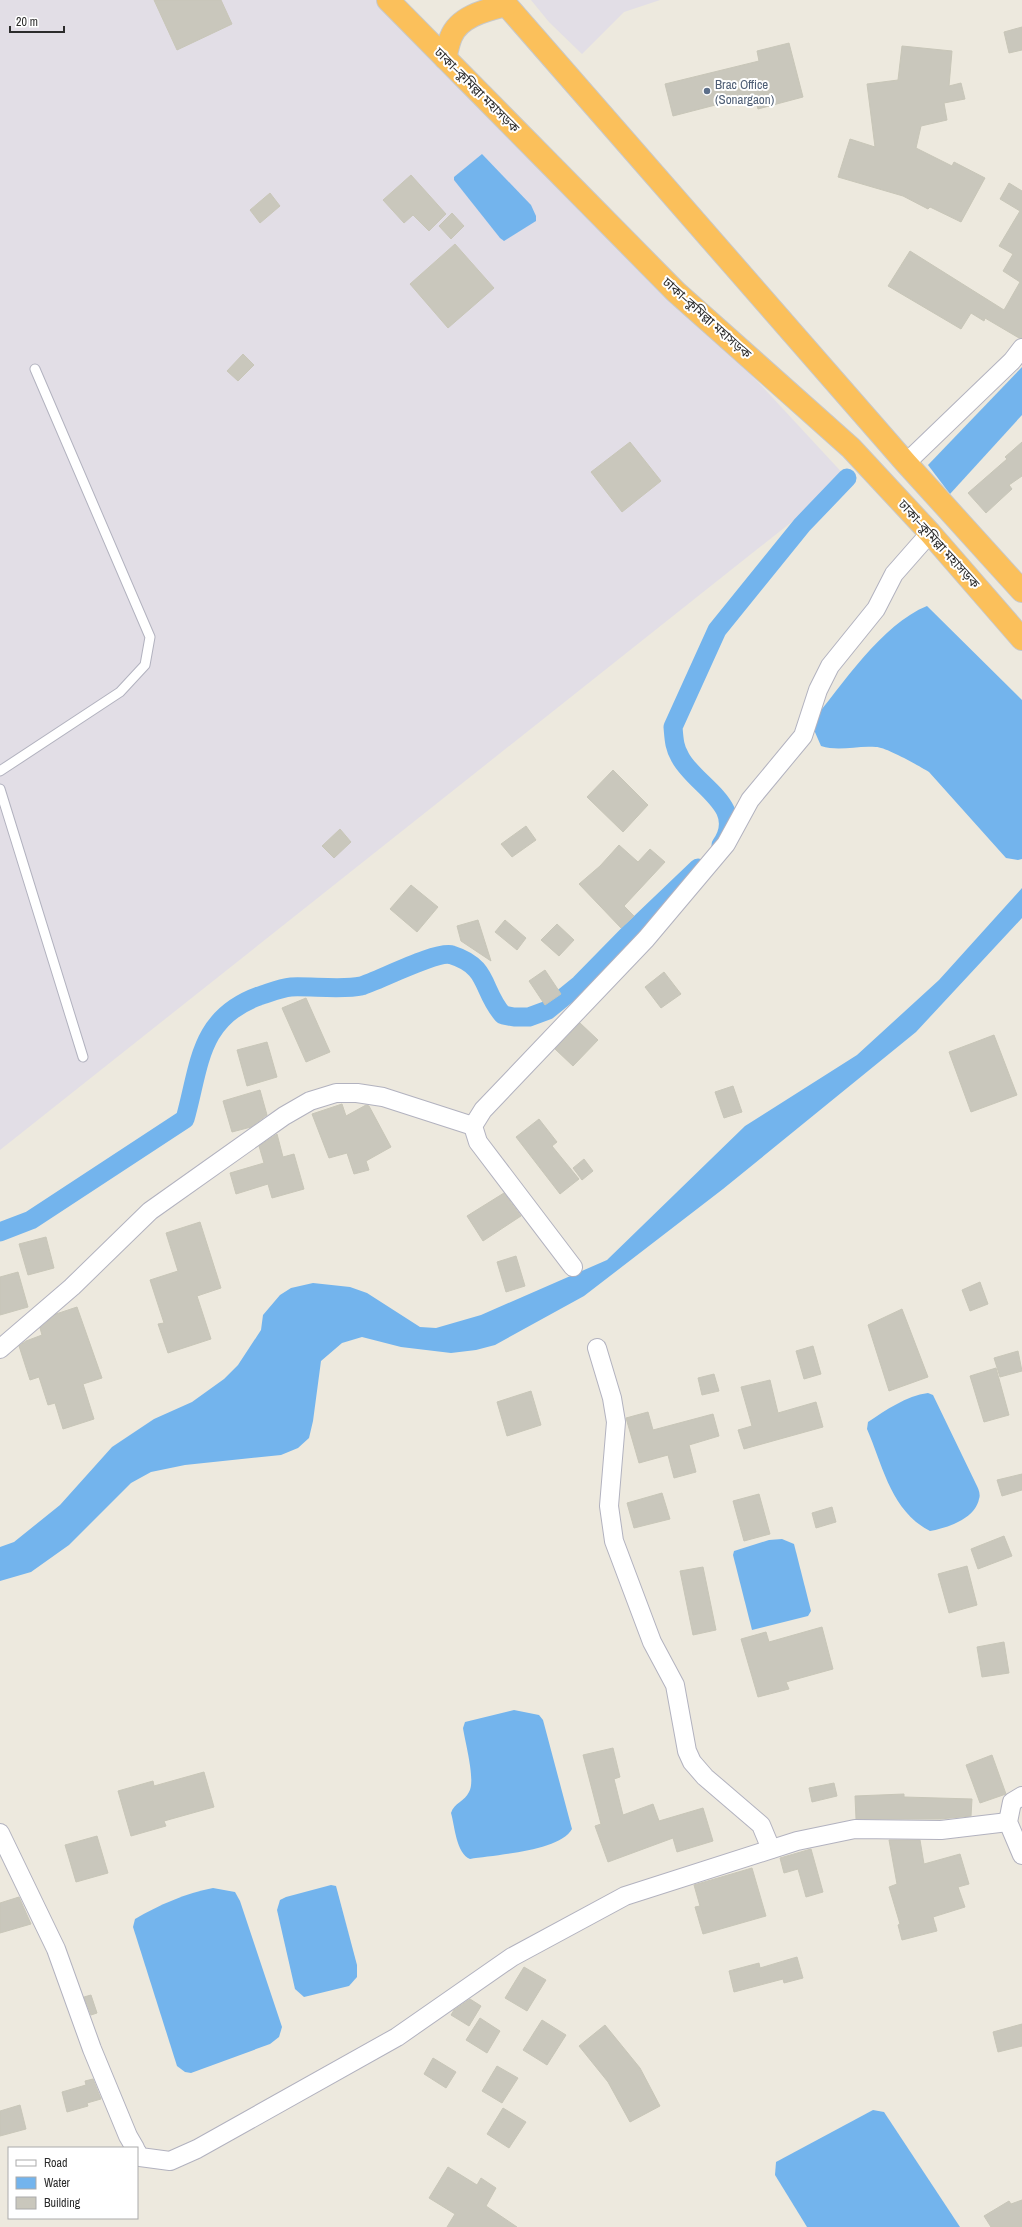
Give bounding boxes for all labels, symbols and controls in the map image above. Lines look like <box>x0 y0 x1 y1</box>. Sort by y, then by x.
scale bar <box>10 8 64 34</box>
text: 20 m <box>16 14 38 30</box>
street label: ঢাকা–কুমিল্লা মহাসড়ক <box>430 43 524 137</box>
place label: Brac Office (Sonargaon) <box>715 76 775 108</box>
marker: Brac Office (Sonargaon) <box>702 86 712 96</box>
street label: ঢাকা–কুমিল্লা মহাসড়ক <box>658 273 755 363</box>
street label: ঢাকা–কুমিল্লা মহাসড়ক <box>894 495 984 592</box>
legend <box>8 2147 138 2219</box>
text: Road <box>44 2155 68 2171</box>
text: Water <box>44 2175 71 2191</box>
text: Building <box>44 2195 81 2211</box>

